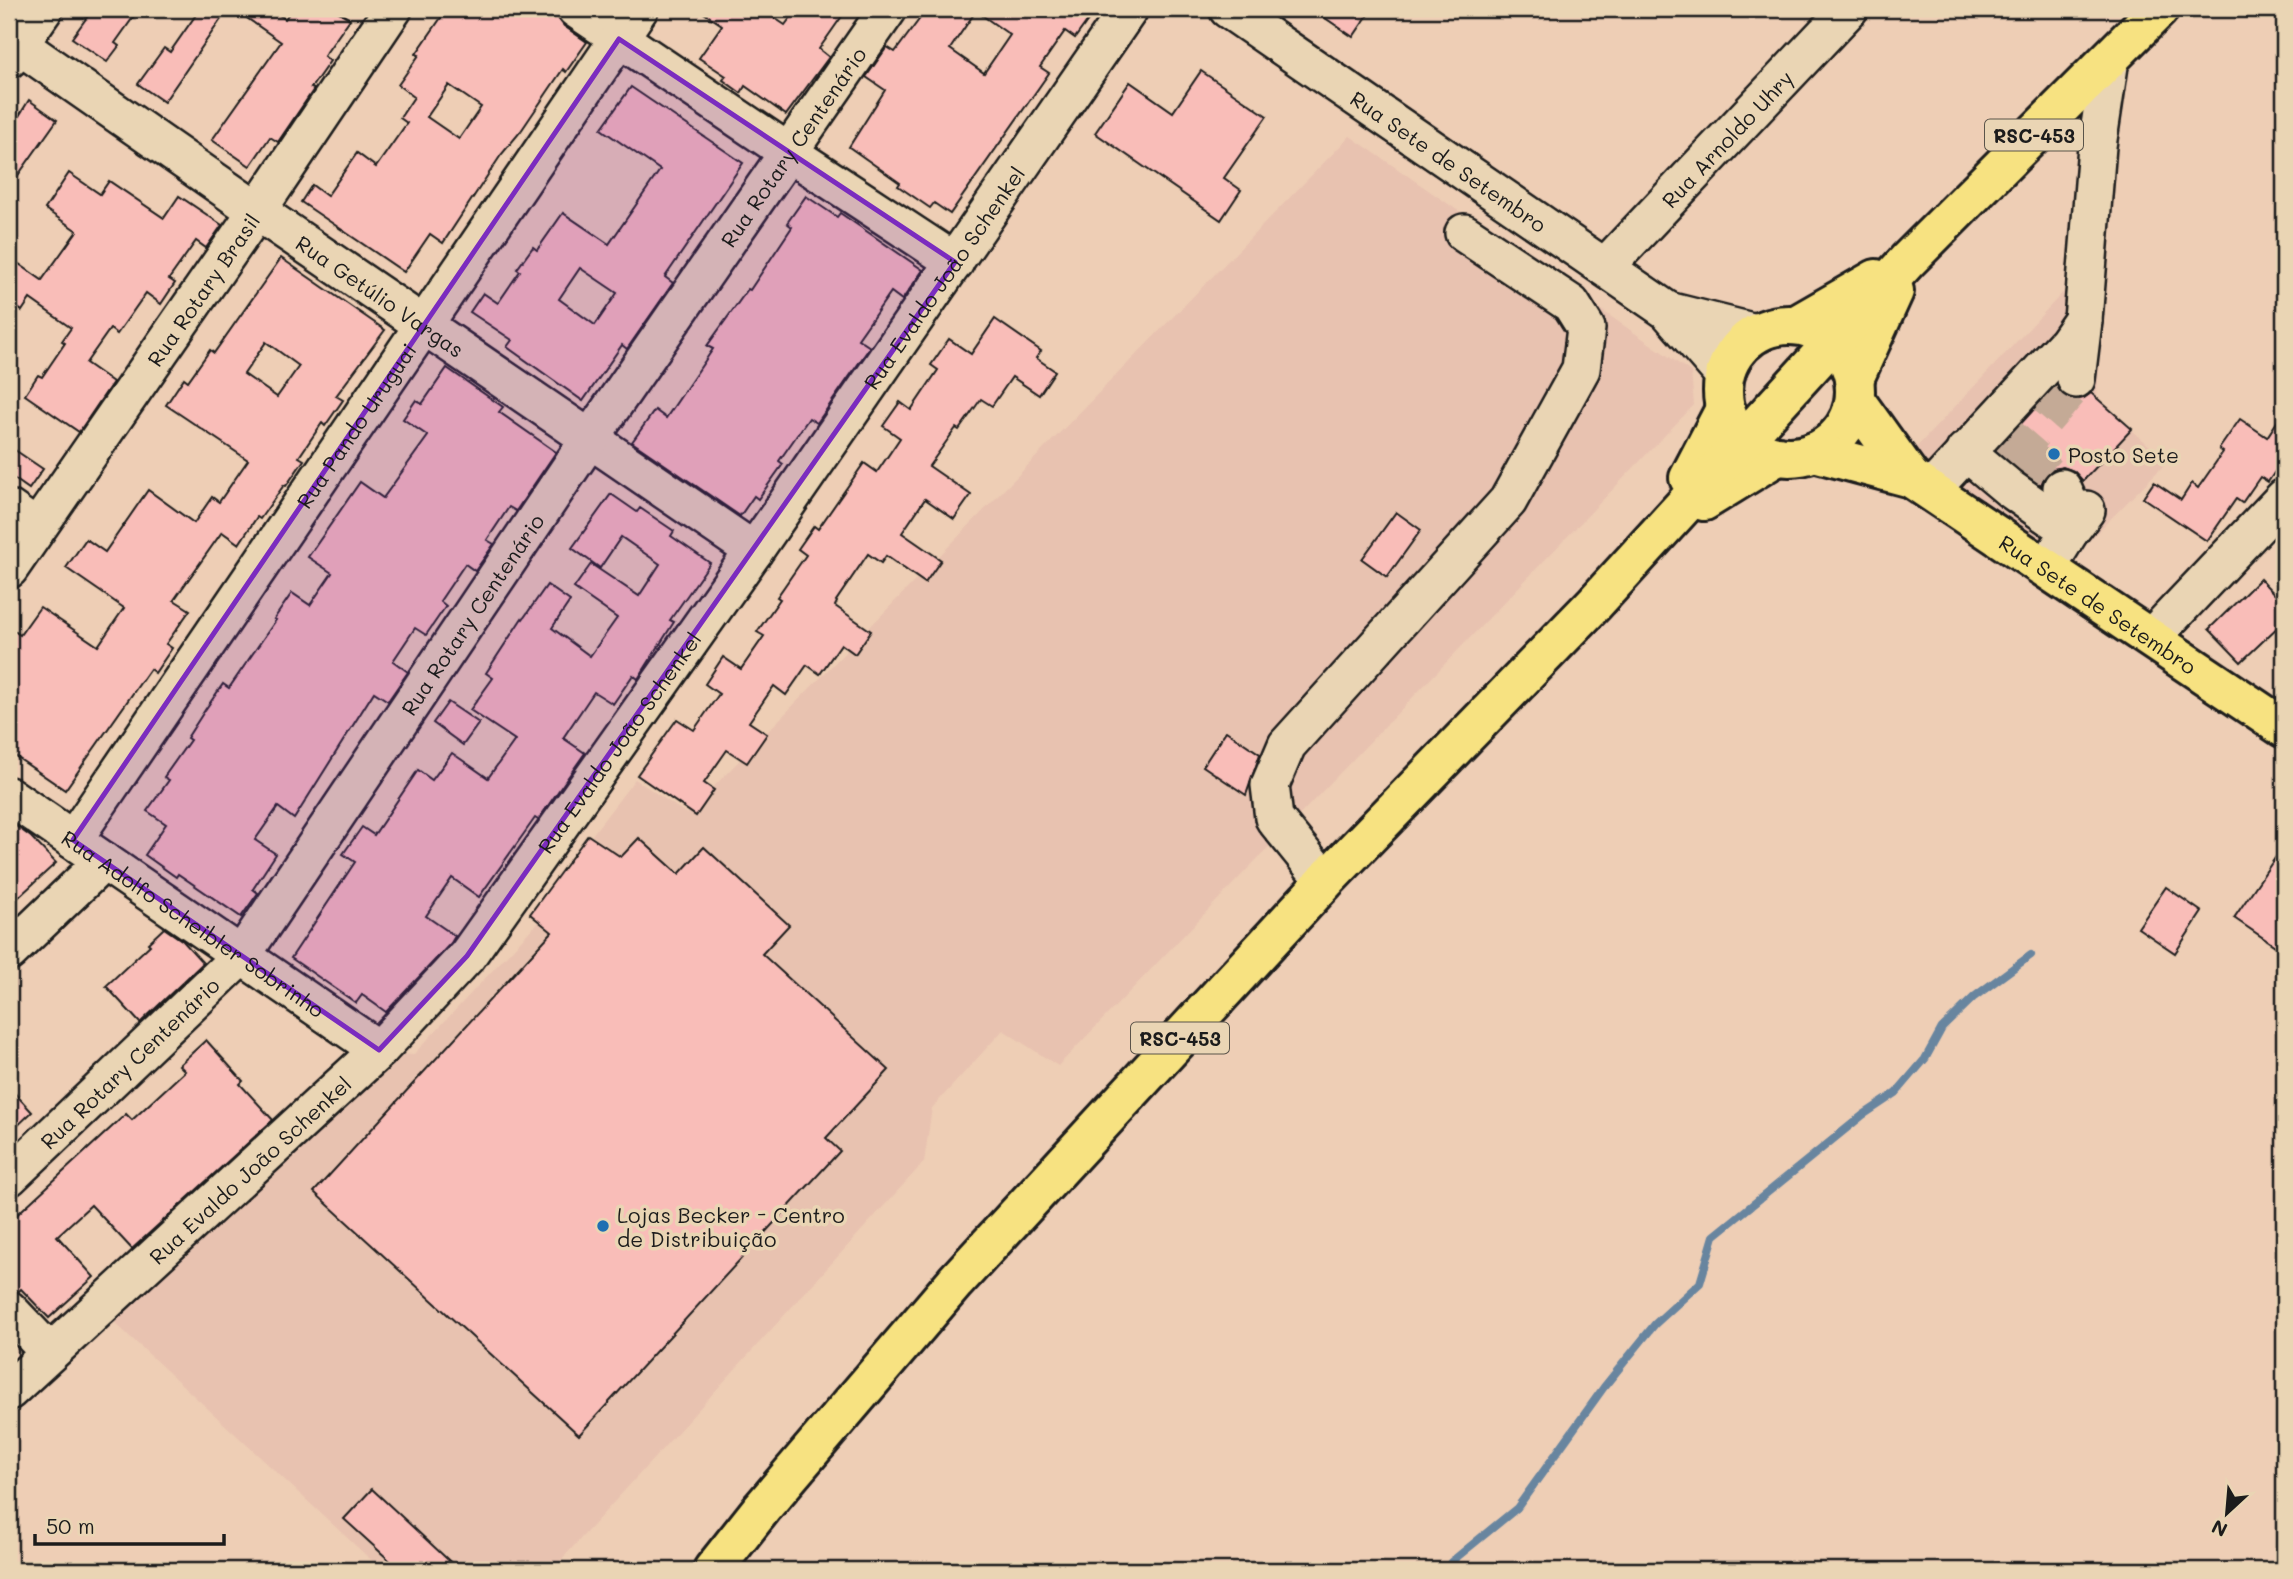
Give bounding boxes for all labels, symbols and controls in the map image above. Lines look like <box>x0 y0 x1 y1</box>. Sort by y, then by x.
street label: Rua Rotary Centenário <box>714 41 871 252</box>
street label: Rua Arnoldo Uhry <box>1655 64 1798 213</box>
street label: Rua Sete de Setembro <box>1346 84 1552 237</box>
road number: RSC-453 <box>1985 119 2083 150</box>
street label: Rua Evaldo João Schenkel <box>857 161 1030 394</box>
street label: Rua Rotary Brasil <box>140 208 265 371</box>
street label: Rua Getúlio Vargas <box>291 229 470 362</box>
street label: Rua Pando Uruguai <box>290 337 421 513</box>
place label: Posto Sete <box>2068 441 2179 468</box>
marker: Posto Sete <box>2046 446 2062 462</box>
street label: Rua Rotary Centenário <box>394 508 549 720</box>
street label: Rua Sete de Setembro <box>1995 528 2202 679</box>
street label: Rua Evaldo João Schenkel <box>531 626 706 858</box>
street label: Rua Adolfo Scheibler Sobrinho <box>57 823 330 1022</box>
street label: Rua Rotary Centenário <box>34 971 224 1154</box>
road number: RSC-453 <box>1131 1022 1229 1054</box>
street label: Rua Evaldo João Schenkel <box>143 1070 356 1269</box>
place label: Lojas Becker - Centro de Distribuição <box>617 1201 845 1252</box>
marker: Lojas Becker - Centro de Distribuição <box>595 1218 611 1234</box>
north arrow <box>2192 1478 2262 1548</box>
scale bar <box>35 1502 224 1546</box>
text: 50 m <box>46 1512 95 1539</box>
text: N <box>2207 1514 2231 1543</box>

